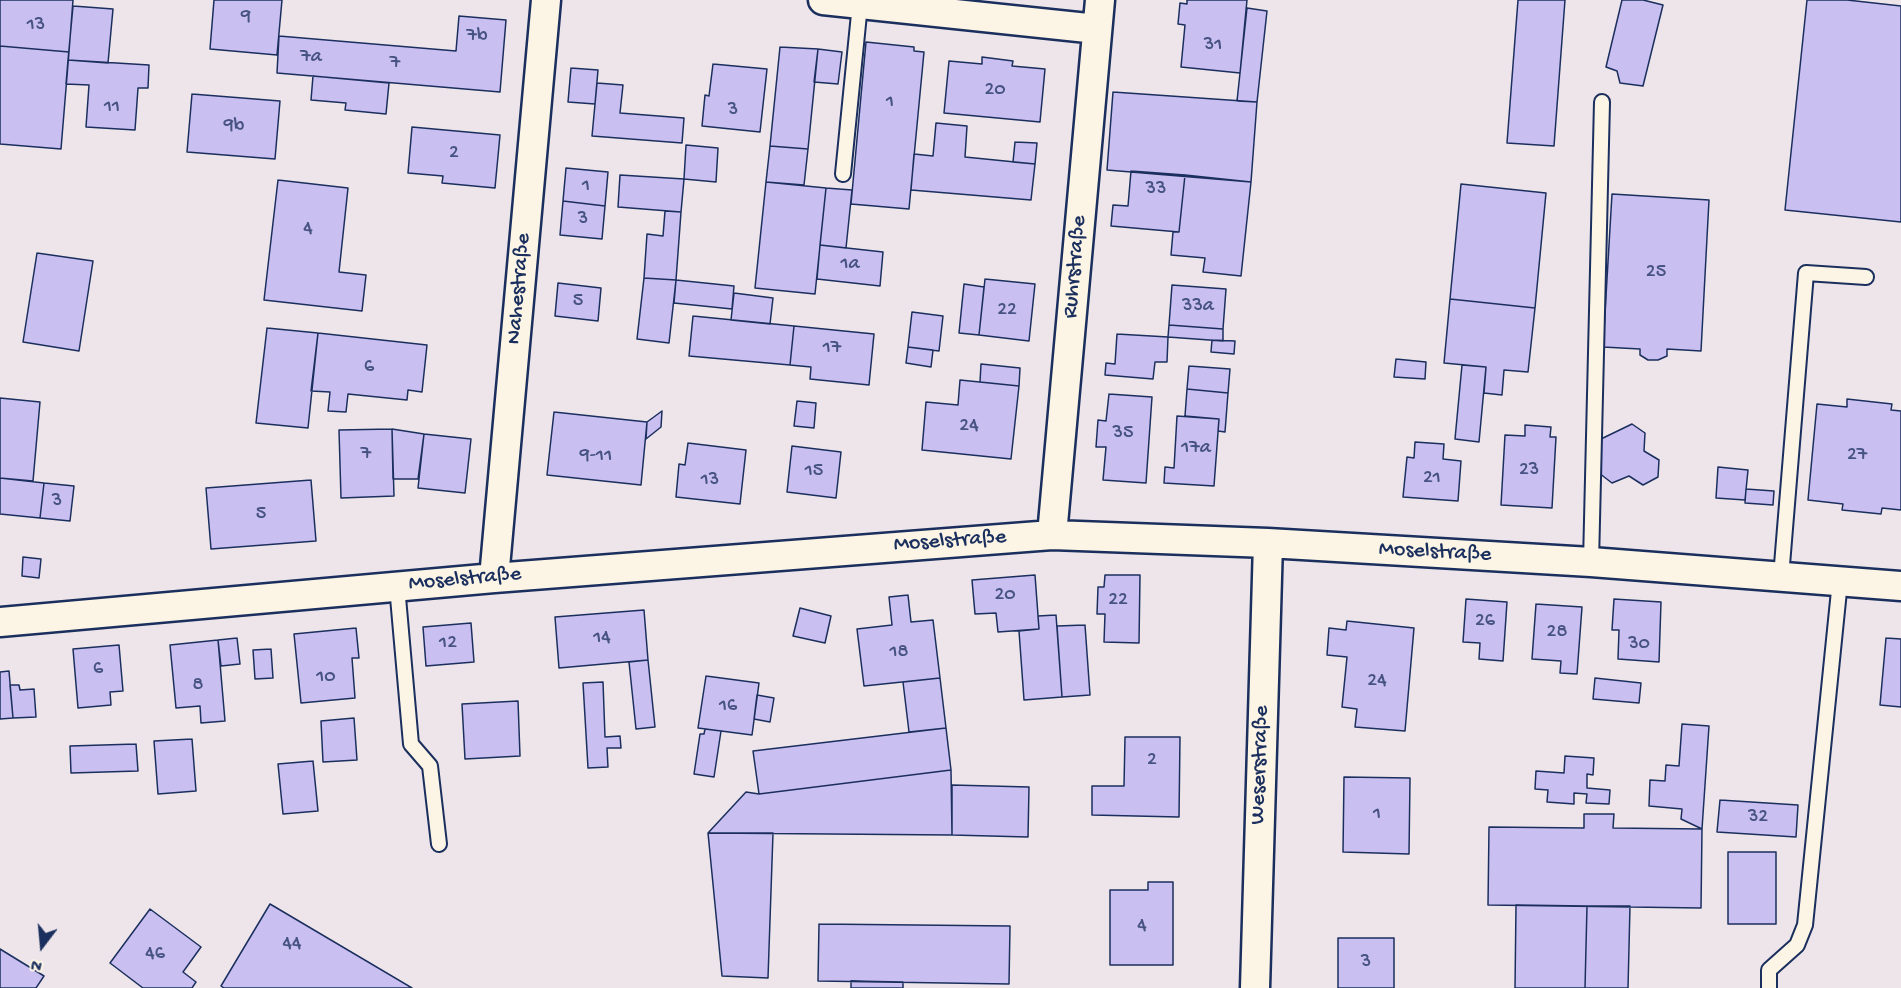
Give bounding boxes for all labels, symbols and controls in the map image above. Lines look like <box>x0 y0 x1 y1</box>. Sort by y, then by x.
house number: 9 <box>241 6 251 30</box>
house number: 13 <box>27 14 45 38</box>
house number: 7b <box>467 25 487 49</box>
house number: 31 <box>1204 34 1222 58</box>
house number: 7a <box>300 46 322 70</box>
house number: 7 <box>390 52 400 76</box>
house number: 20 <box>984 79 1006 103</box>
house number: 1 <box>886 91 894 115</box>
house number: 11 <box>104 96 120 120</box>
house number: 3 <box>728 99 738 123</box>
house number: 9b <box>224 115 244 139</box>
house number: 2 <box>449 142 459 166</box>
house number: 1 <box>582 175 590 199</box>
house number: 33 <box>1146 178 1166 202</box>
house number: 3 <box>578 208 588 232</box>
street label: Ruhrstraße <box>1058 214 1094 320</box>
house number: 4 <box>303 218 313 242</box>
street label: Nahestraße <box>502 232 538 346</box>
house number: 1a <box>840 253 860 277</box>
house number: 25 <box>1646 261 1666 285</box>
house number: 5 <box>573 290 583 314</box>
house number: 33a <box>1182 295 1214 319</box>
house number: 22 <box>997 299 1017 323</box>
house number: 17 <box>823 337 841 361</box>
house number: 6 <box>364 356 374 380</box>
house number: 24 <box>959 415 979 439</box>
house number: 35 <box>1113 422 1133 446</box>
house number: 17a <box>1181 437 1211 461</box>
house number: 7 <box>361 443 371 467</box>
house number: 27 <box>1847 444 1867 468</box>
house number: 9-11 <box>580 445 612 469</box>
house number: 23 <box>1519 459 1539 483</box>
house number: 15 <box>805 460 823 484</box>
house number: 21 <box>1423 467 1441 491</box>
house number: 13 <box>701 469 719 493</box>
house number: 3 <box>52 490 62 514</box>
house number: 5 <box>256 503 266 527</box>
street label: Moselstraße <box>893 525 1007 559</box>
street label: Moselstraße <box>1378 537 1492 569</box>
street label: Moselstraße <box>408 562 522 598</box>
house number: 20 <box>994 584 1016 608</box>
house number: 22 <box>1108 589 1128 613</box>
house number: 26 <box>1475 610 1495 634</box>
house number: 28 <box>1547 621 1567 645</box>
house number: 14 <box>593 627 611 651</box>
house number: 12 <box>439 632 457 656</box>
house number: 30 <box>1628 633 1650 657</box>
house number: 18 <box>889 641 909 665</box>
house number: 6 <box>93 658 103 682</box>
house number: 10 <box>316 666 336 690</box>
house number: 24 <box>1367 670 1387 694</box>
house number: 8 <box>193 674 203 698</box>
house number: 16 <box>719 695 737 719</box>
street label: Weserstraße <box>1246 705 1276 825</box>
house number: 2 <box>1147 749 1157 773</box>
house number: 1 <box>1373 803 1381 827</box>
house number: 32 <box>1748 806 1768 830</box>
house number: 4 <box>1137 915 1147 939</box>
north arrow <box>12 916 72 976</box>
house number: 44 <box>283 933 301 957</box>
house number: 46 <box>145 943 165 967</box>
house number: 3 <box>1361 951 1371 975</box>
text: N <box>29 953 45 974</box>

